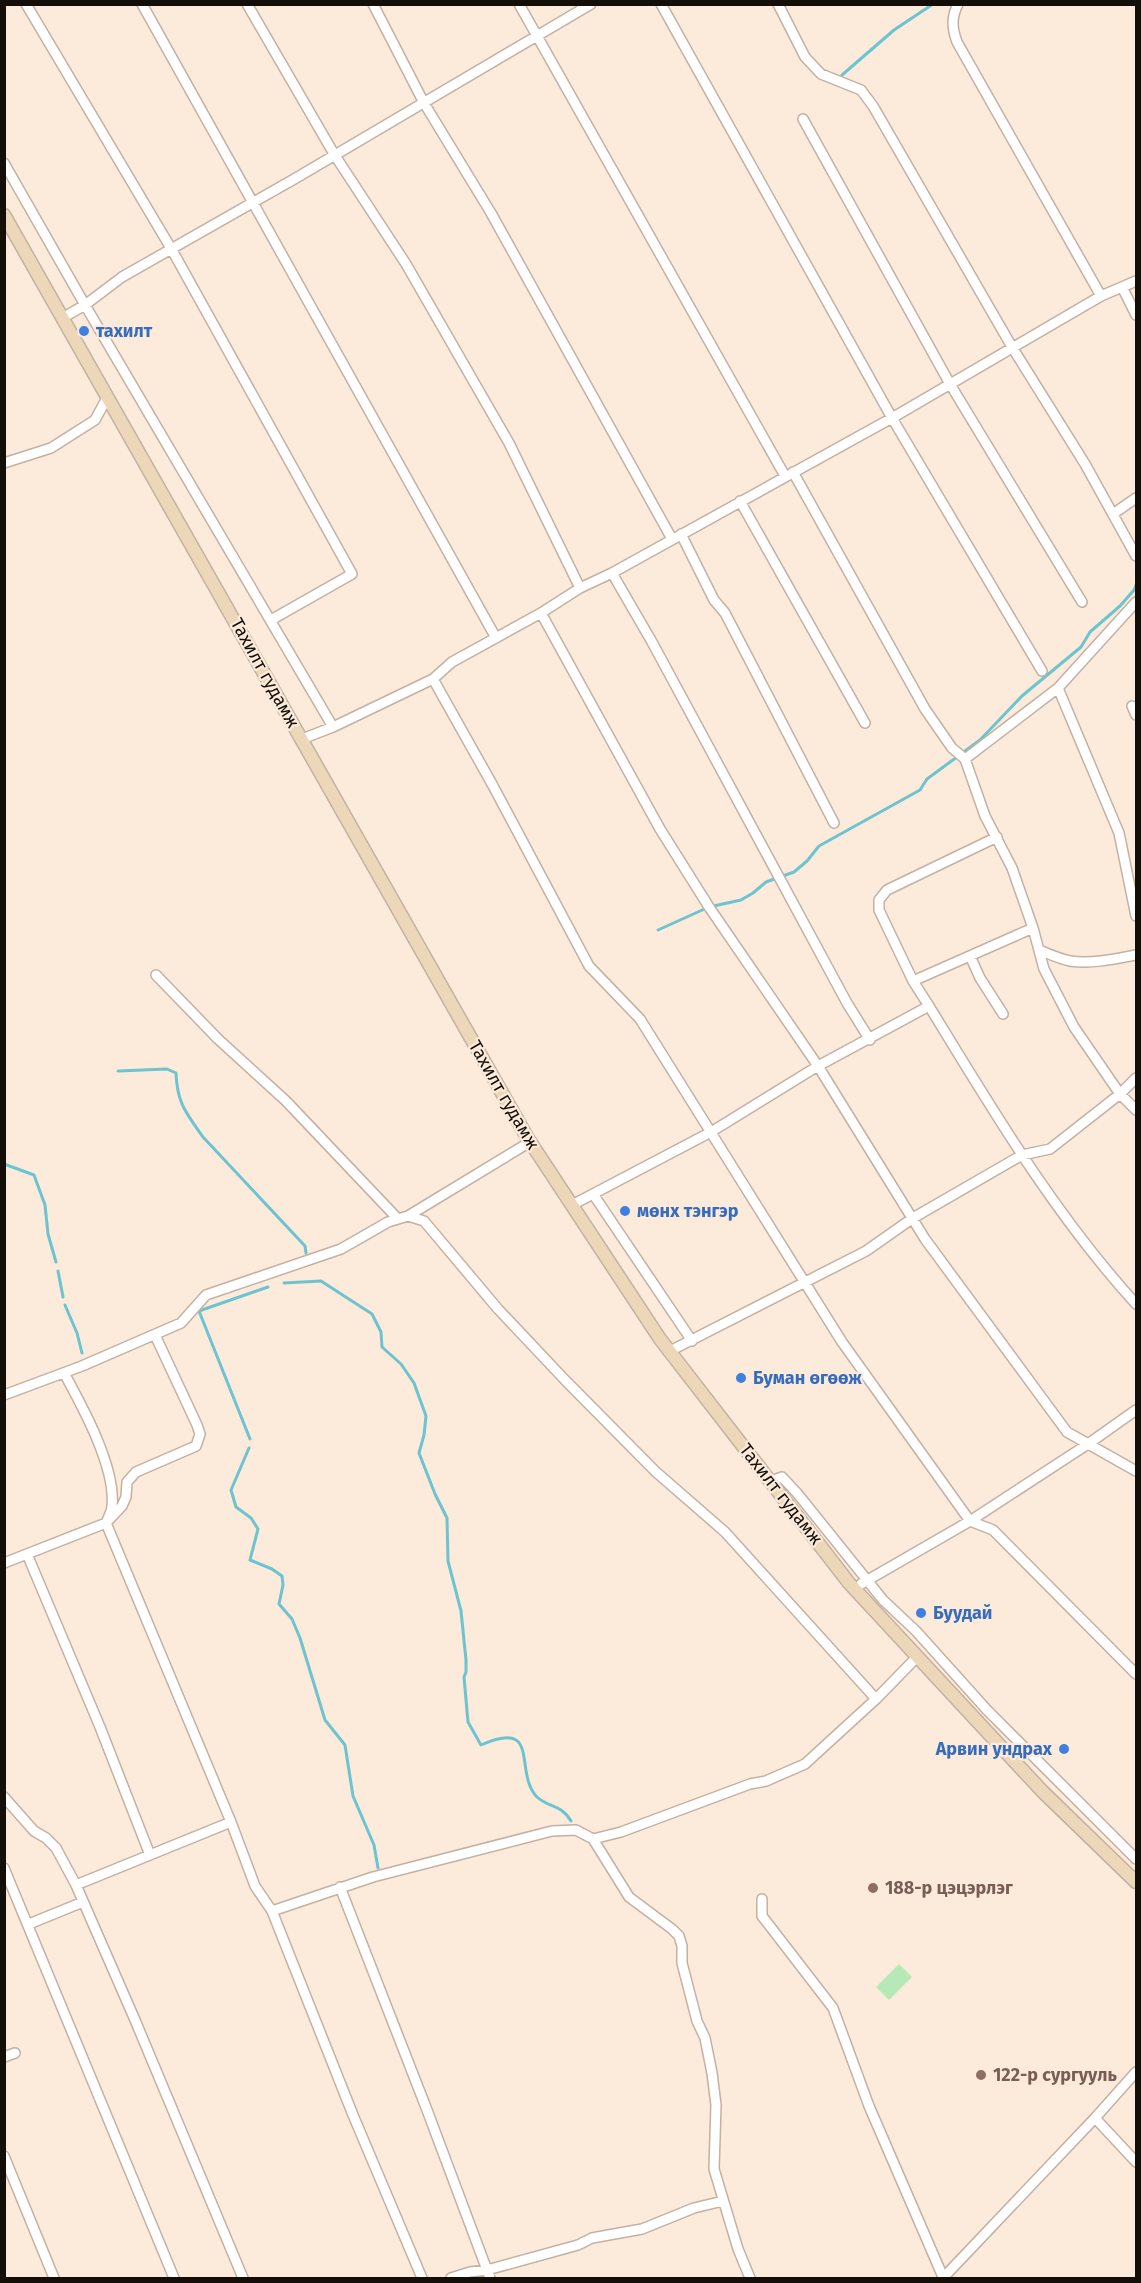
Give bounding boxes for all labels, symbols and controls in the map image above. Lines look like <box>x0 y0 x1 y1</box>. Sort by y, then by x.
place label: тахилт <box>96 320 153 342</box>
marker: тахилт <box>77 324 91 338</box>
street label: Тахилт гудамж <box>226 614 304 732</box>
street label: Тахилт гудамж <box>464 1037 544 1153</box>
place label: мөнх тэнгэр <box>637 1200 739 1222</box>
marker: мөнх тэнгэр <box>618 1204 632 1218</box>
place label: Буман өгөөж <box>753 1367 862 1389</box>
marker: Буман өгөөж <box>734 1371 748 1385</box>
street label: Тахилт гудамж <box>735 1439 827 1549</box>
place label: Буудай <box>933 1602 992 1624</box>
marker: Буудай <box>914 1606 928 1620</box>
place label: Арвин ундрах <box>935 1738 1053 1760</box>
marker: Арвин ундрах <box>1057 1742 1071 1756</box>
place label: 188-р цэцэрлэг <box>885 1877 1013 1899</box>
marker: 188-р цэцэрлэг <box>866 1881 880 1895</box>
place label: 122-р сургууль <box>993 2064 1117 2086</box>
marker: 122-р сургууль <box>974 2068 988 2082</box>

